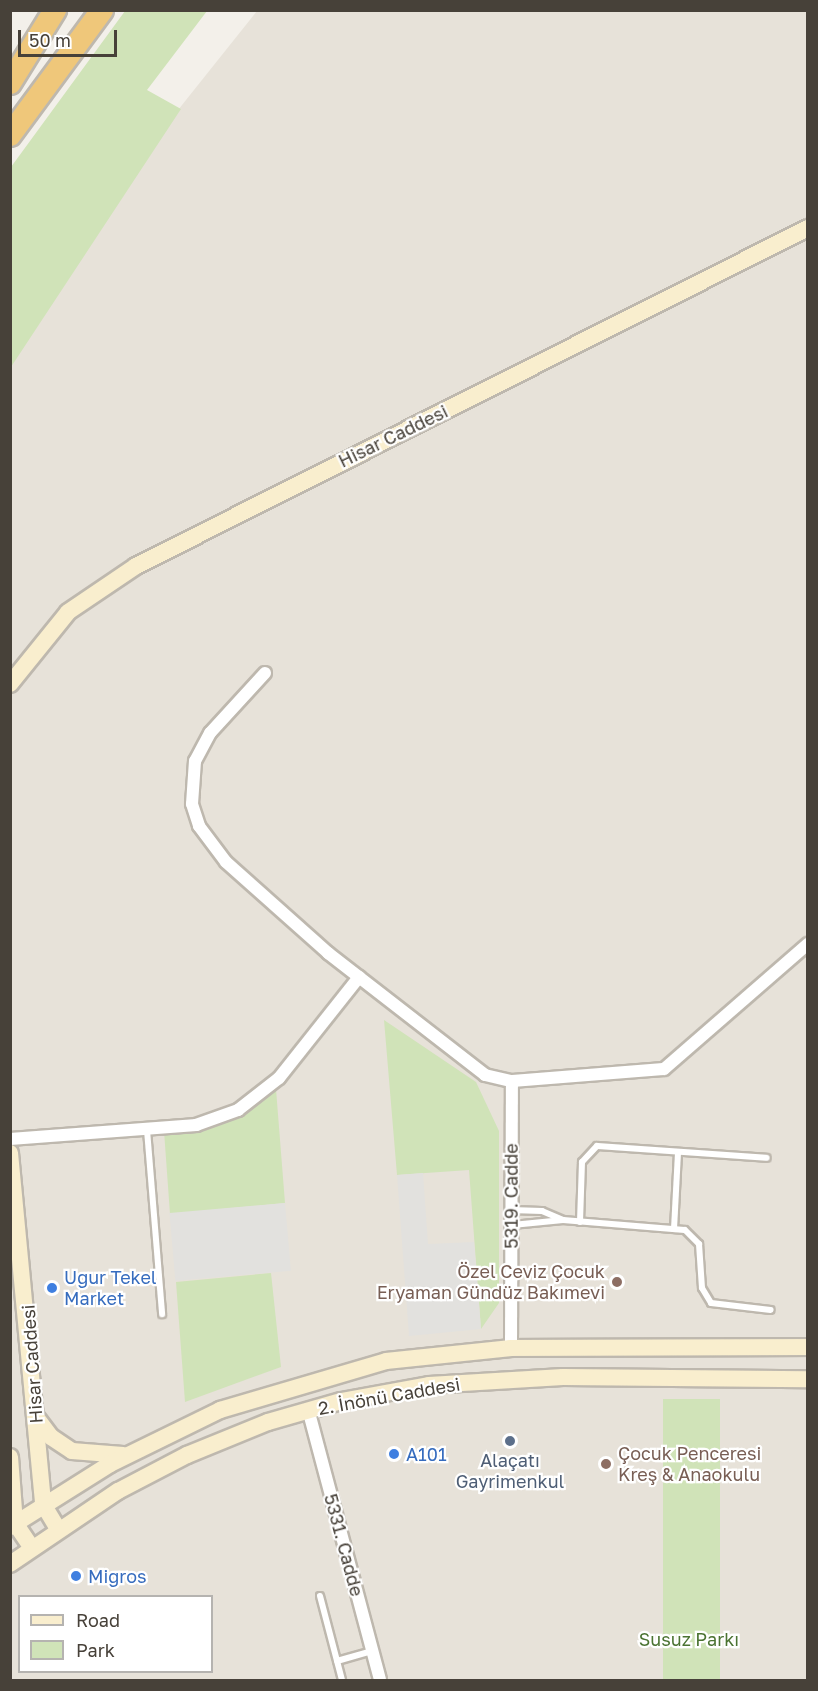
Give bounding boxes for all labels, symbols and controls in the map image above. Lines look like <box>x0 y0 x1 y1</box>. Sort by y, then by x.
scale bar <box>21 18 120 56</box>
text: 50 m <box>29 29 71 51</box>
street label: Hisar Caddesi <box>335 400 451 472</box>
street label: 5319. Cadde <box>500 1143 522 1249</box>
place label: Özel Ceviz Çocuk Eryaman Gündüz Bakımevi <box>377 1261 605 1304</box>
place label: Uğur Tekel Market <box>64 1267 157 1310</box>
marker: Özel Ceviz Çocuk Eryaman Gündüz Bakımevi <box>610 1275 624 1289</box>
marker: Uğur Tekel Market <box>45 1281 59 1295</box>
street label: Hisar Caddesi <box>17 1304 47 1424</box>
street label: 2. İnönü Caddesi <box>316 1373 462 1419</box>
marker: Alaçatı Gayrimenkul <box>503 1434 517 1448</box>
place label: A101 <box>406 1443 447 1465</box>
place label: Çocuk Penceresi Kreş & Anaokulu <box>618 1443 761 1486</box>
marker: A101 <box>387 1447 401 1461</box>
place label: Alaçatı Gayrimenkul <box>456 1450 564 1492</box>
marker: Çocuk Penceresi Kreş & Anaokulu <box>599 1457 613 1471</box>
street label: 5331. Cadde <box>320 1491 368 1599</box>
place label: Migros <box>88 1565 147 1587</box>
marker: Migros <box>69 1569 83 1583</box>
legend <box>18 1595 213 1673</box>
text: Road <box>76 1609 120 1631</box>
park label: Susuz Parkı <box>639 1628 739 1650</box>
text: Park <box>76 1639 115 1661</box>

